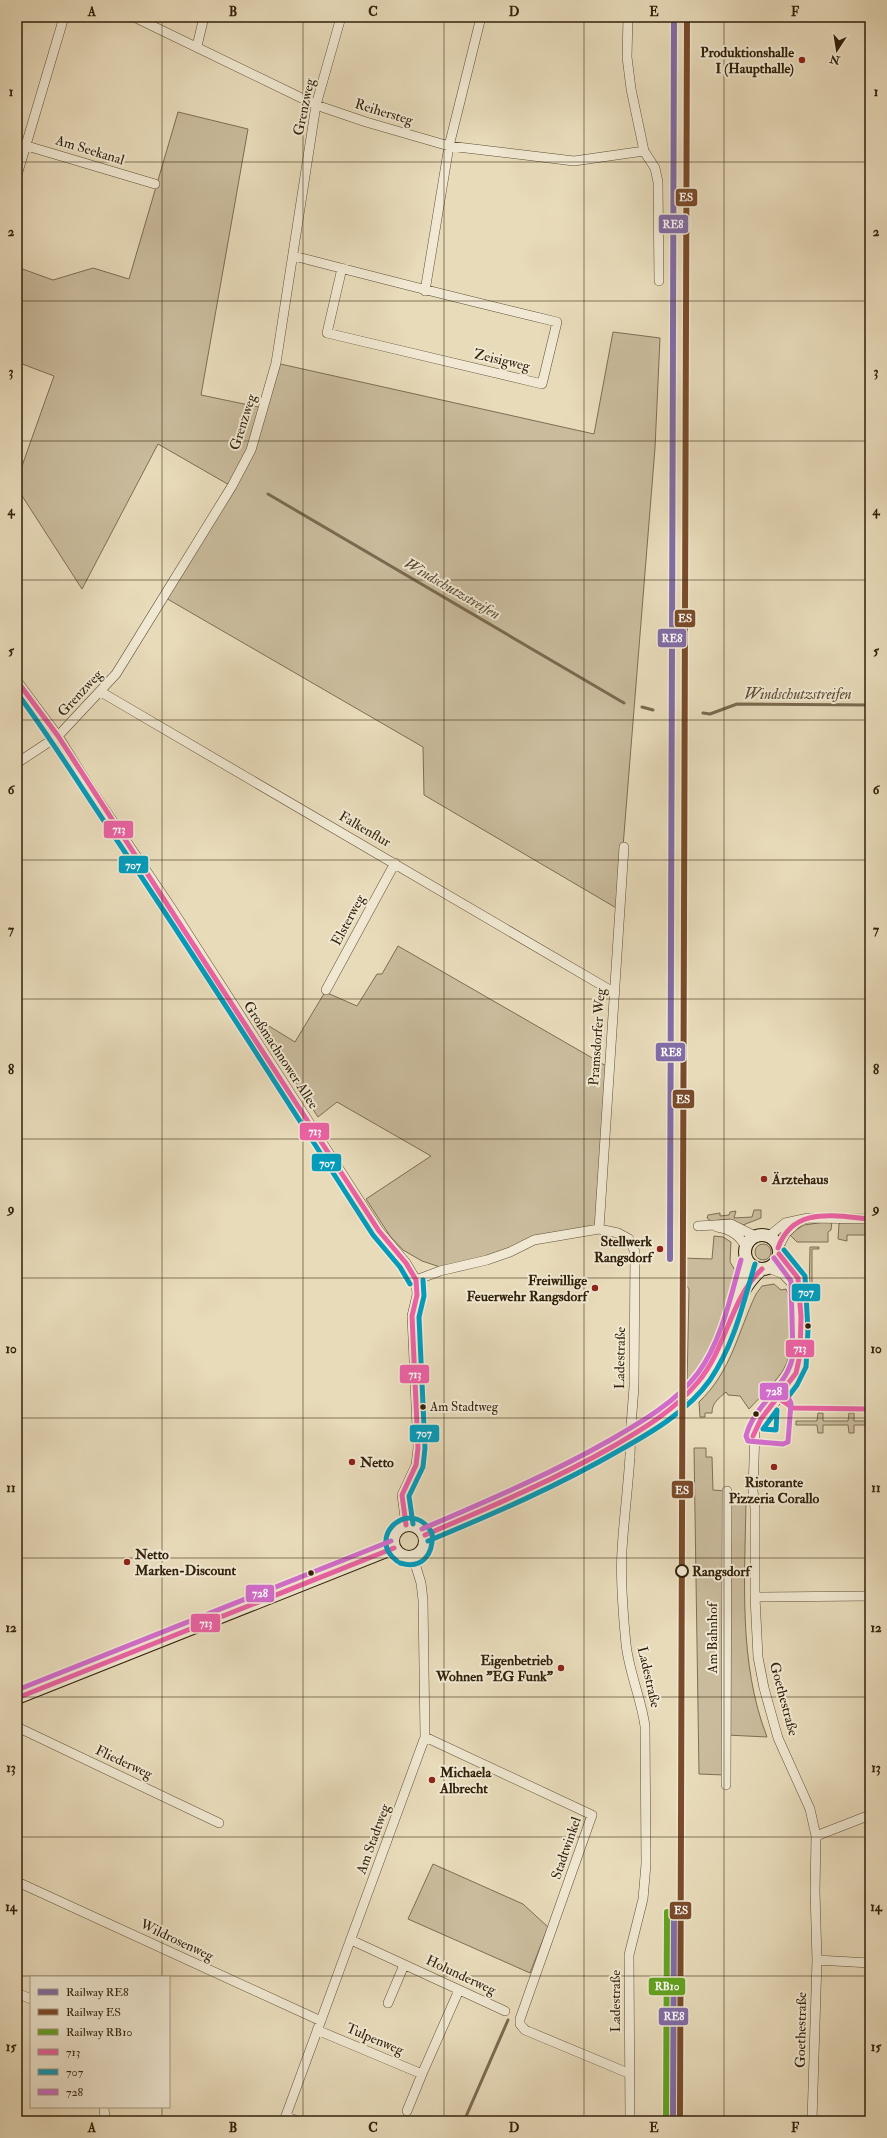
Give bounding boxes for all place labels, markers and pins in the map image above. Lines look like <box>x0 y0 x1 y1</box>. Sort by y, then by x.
place label: Produktionshalle I (Haupthalle) <box>700 44 794 78</box>
marker: Produktionshalle I (Haupthalle) <box>797 55 807 65</box>
place label: Ärztehaus <box>771 1171 829 1188</box>
marker: Ärztehaus <box>759 1174 769 1184</box>
place label: Stellwerk Rangsdorf <box>594 1233 654 1267</box>
marker: Stellwerk Rangsdorf <box>655 1244 665 1254</box>
place label: Freiwillige Feuerwehr Rangsdorf <box>466 1272 589 1306</box>
marker: Freiwillige Feuerwehr Rangsdorf <box>590 1283 600 1293</box>
unlabelled marker <box>803 1321 813 1331</box>
place label: Am Stadtweg <box>429 1399 499 1415</box>
marker: Am Stadtweg <box>418 1402 428 1412</box>
unlabelled marker <box>751 1409 761 1419</box>
place label: Netto <box>359 1454 394 1471</box>
marker: Netto <box>347 1457 357 1467</box>
marker: Ristorante Pizzeria Corallo <box>769 1462 779 1472</box>
place label: Ristorante Pizzeria Corallo <box>729 1474 820 1507</box>
place label: Netto Marken-Discount <box>134 1546 237 1579</box>
marker: Netto Marken-Discount <box>122 1557 132 1567</box>
place label: Rangsdorf <box>692 1563 753 1581</box>
marker: Rangsdorf <box>675 1564 689 1578</box>
unlabelled marker <box>306 1568 316 1578</box>
place label: Eigenbetrieb Wohnen "EG Funk" <box>435 1652 554 1685</box>
marker: Eigenbetrieb Wohnen "EG Funk" <box>556 1663 566 1673</box>
place label: Michaela Albrecht <box>439 1764 492 1797</box>
marker: Michaela Albrecht <box>427 1775 437 1785</box>

